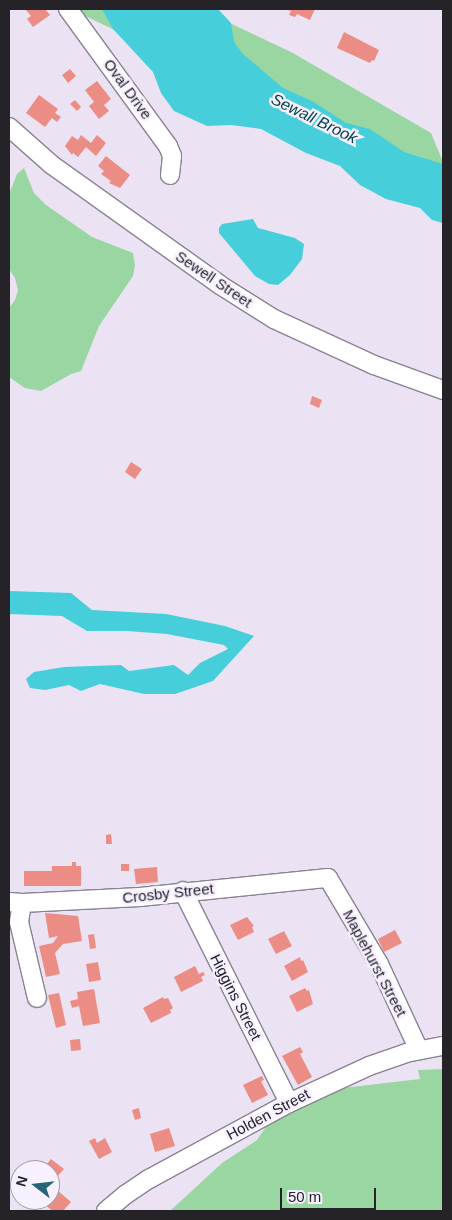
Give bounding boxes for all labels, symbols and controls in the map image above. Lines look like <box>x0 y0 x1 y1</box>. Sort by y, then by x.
street label: Oval Drive <box>100 55 156 123</box>
water label: Sewall Brook <box>268 90 360 148</box>
street label: Sewell Street <box>172 247 256 311</box>
street label: Crosby Street <box>121 879 215 907</box>
street label: Maplehurst Street <box>339 907 411 1019</box>
street label: Higgins Street <box>207 951 265 1043</box>
street label: Holden Street <box>223 1085 313 1143</box>
north arrow <box>10 1160 60 1210</box>
text: N <box>12 1174 31 1188</box>
scale bar <box>282 1178 378 1210</box>
text: 50 m <box>288 1188 321 1205</box>

